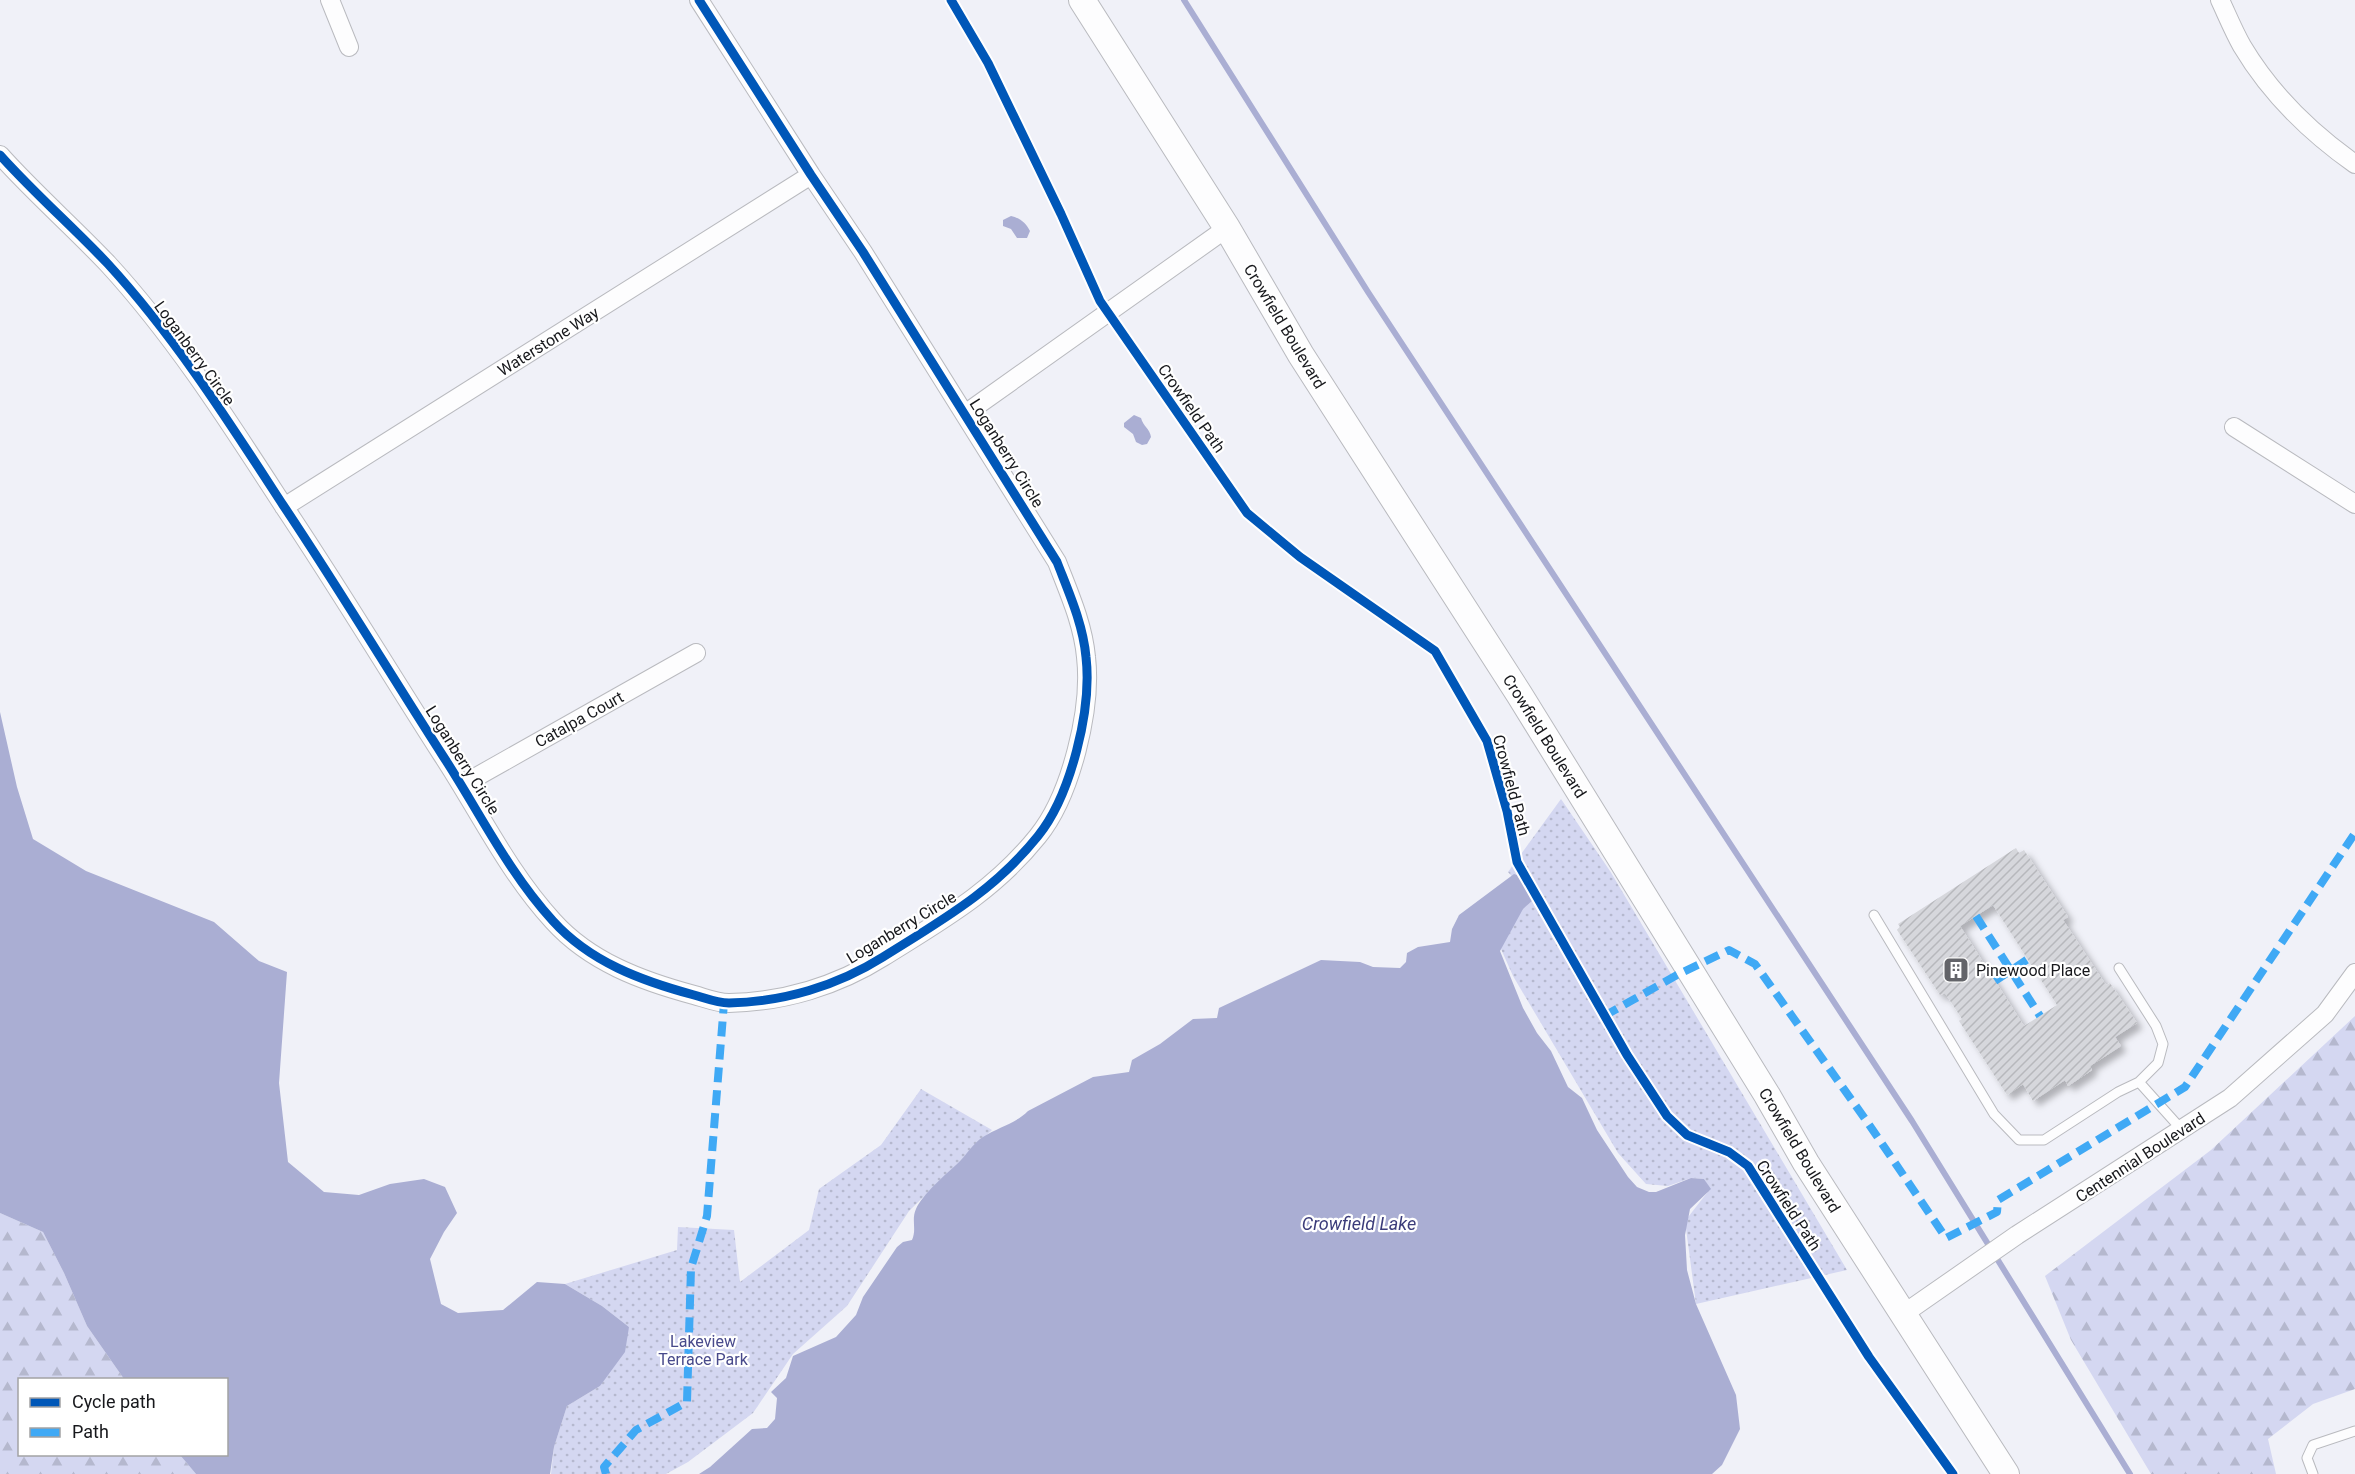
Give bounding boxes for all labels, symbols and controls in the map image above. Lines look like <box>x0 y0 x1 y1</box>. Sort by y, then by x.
street label: Crowfield Boulevard <box>1240 261 1329 392</box>
street label: Loganberry Circle <box>150 297 239 409</box>
street label: Waterstone Way <box>494 303 603 380</box>
street label: Crowfield Path <box>1154 360 1229 456</box>
street label: Loganberry Circle <box>966 395 1048 511</box>
street label: Crowfield Boulevard <box>1499 671 1590 801</box>
street label: Catalpa Court <box>532 687 627 752</box>
street label: Loganberry Circle <box>422 702 504 818</box>
street label: Crowfield Path <box>1489 733 1534 838</box>
street label: Loganberry Circle <box>843 887 960 968</box>
building icon: Pinewood Place <box>1941 955 1971 985</box>
place label: Pinewood Place <box>1976 961 2090 980</box>
street label: Crowfield Boulevard <box>1755 1085 1844 1216</box>
street label: Centennial Boulevard <box>2072 1108 2209 1206</box>
street label: Crowfield Path <box>1752 1157 1825 1254</box>
water label: Crowfield Lake <box>1302 1213 1416 1234</box>
park label: Lakeview Terrace Park <box>658 1332 749 1369</box>
legend <box>18 1378 228 1456</box>
text: Cycle path <box>72 1391 156 1412</box>
text: Path <box>72 1421 109 1442</box>

